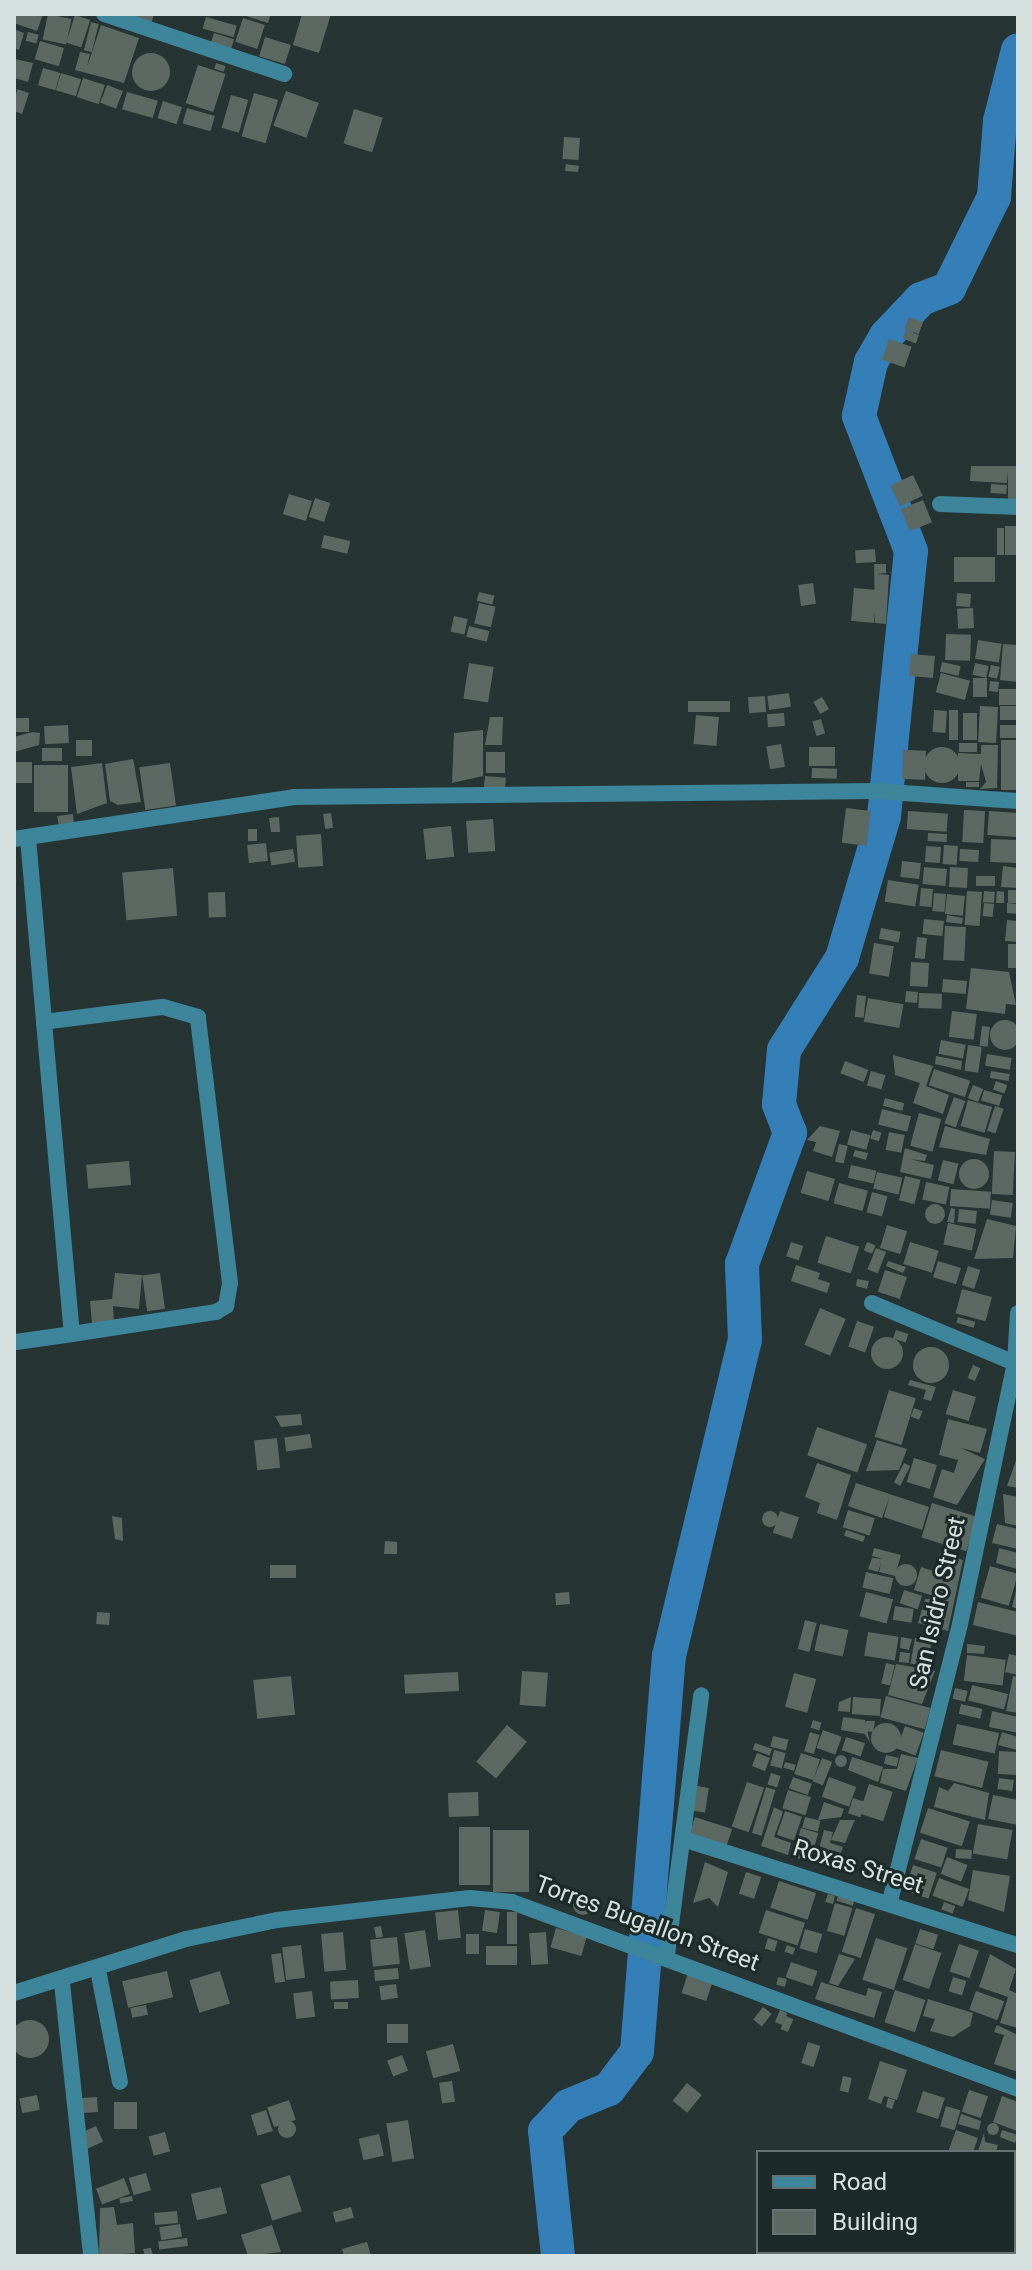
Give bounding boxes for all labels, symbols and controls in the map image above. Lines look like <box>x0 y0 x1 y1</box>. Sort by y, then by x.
street label: San Isidro Street <box>904 1514 972 1692</box>
street label: Roxas Street <box>789 1834 927 1900</box>
street label: Torres Bugallon Street <box>531 1870 763 1978</box>
legend <box>756 2150 1016 2254</box>
text: Road <box>832 2168 887 2196</box>
text: Building <box>832 2208 918 2236</box>

